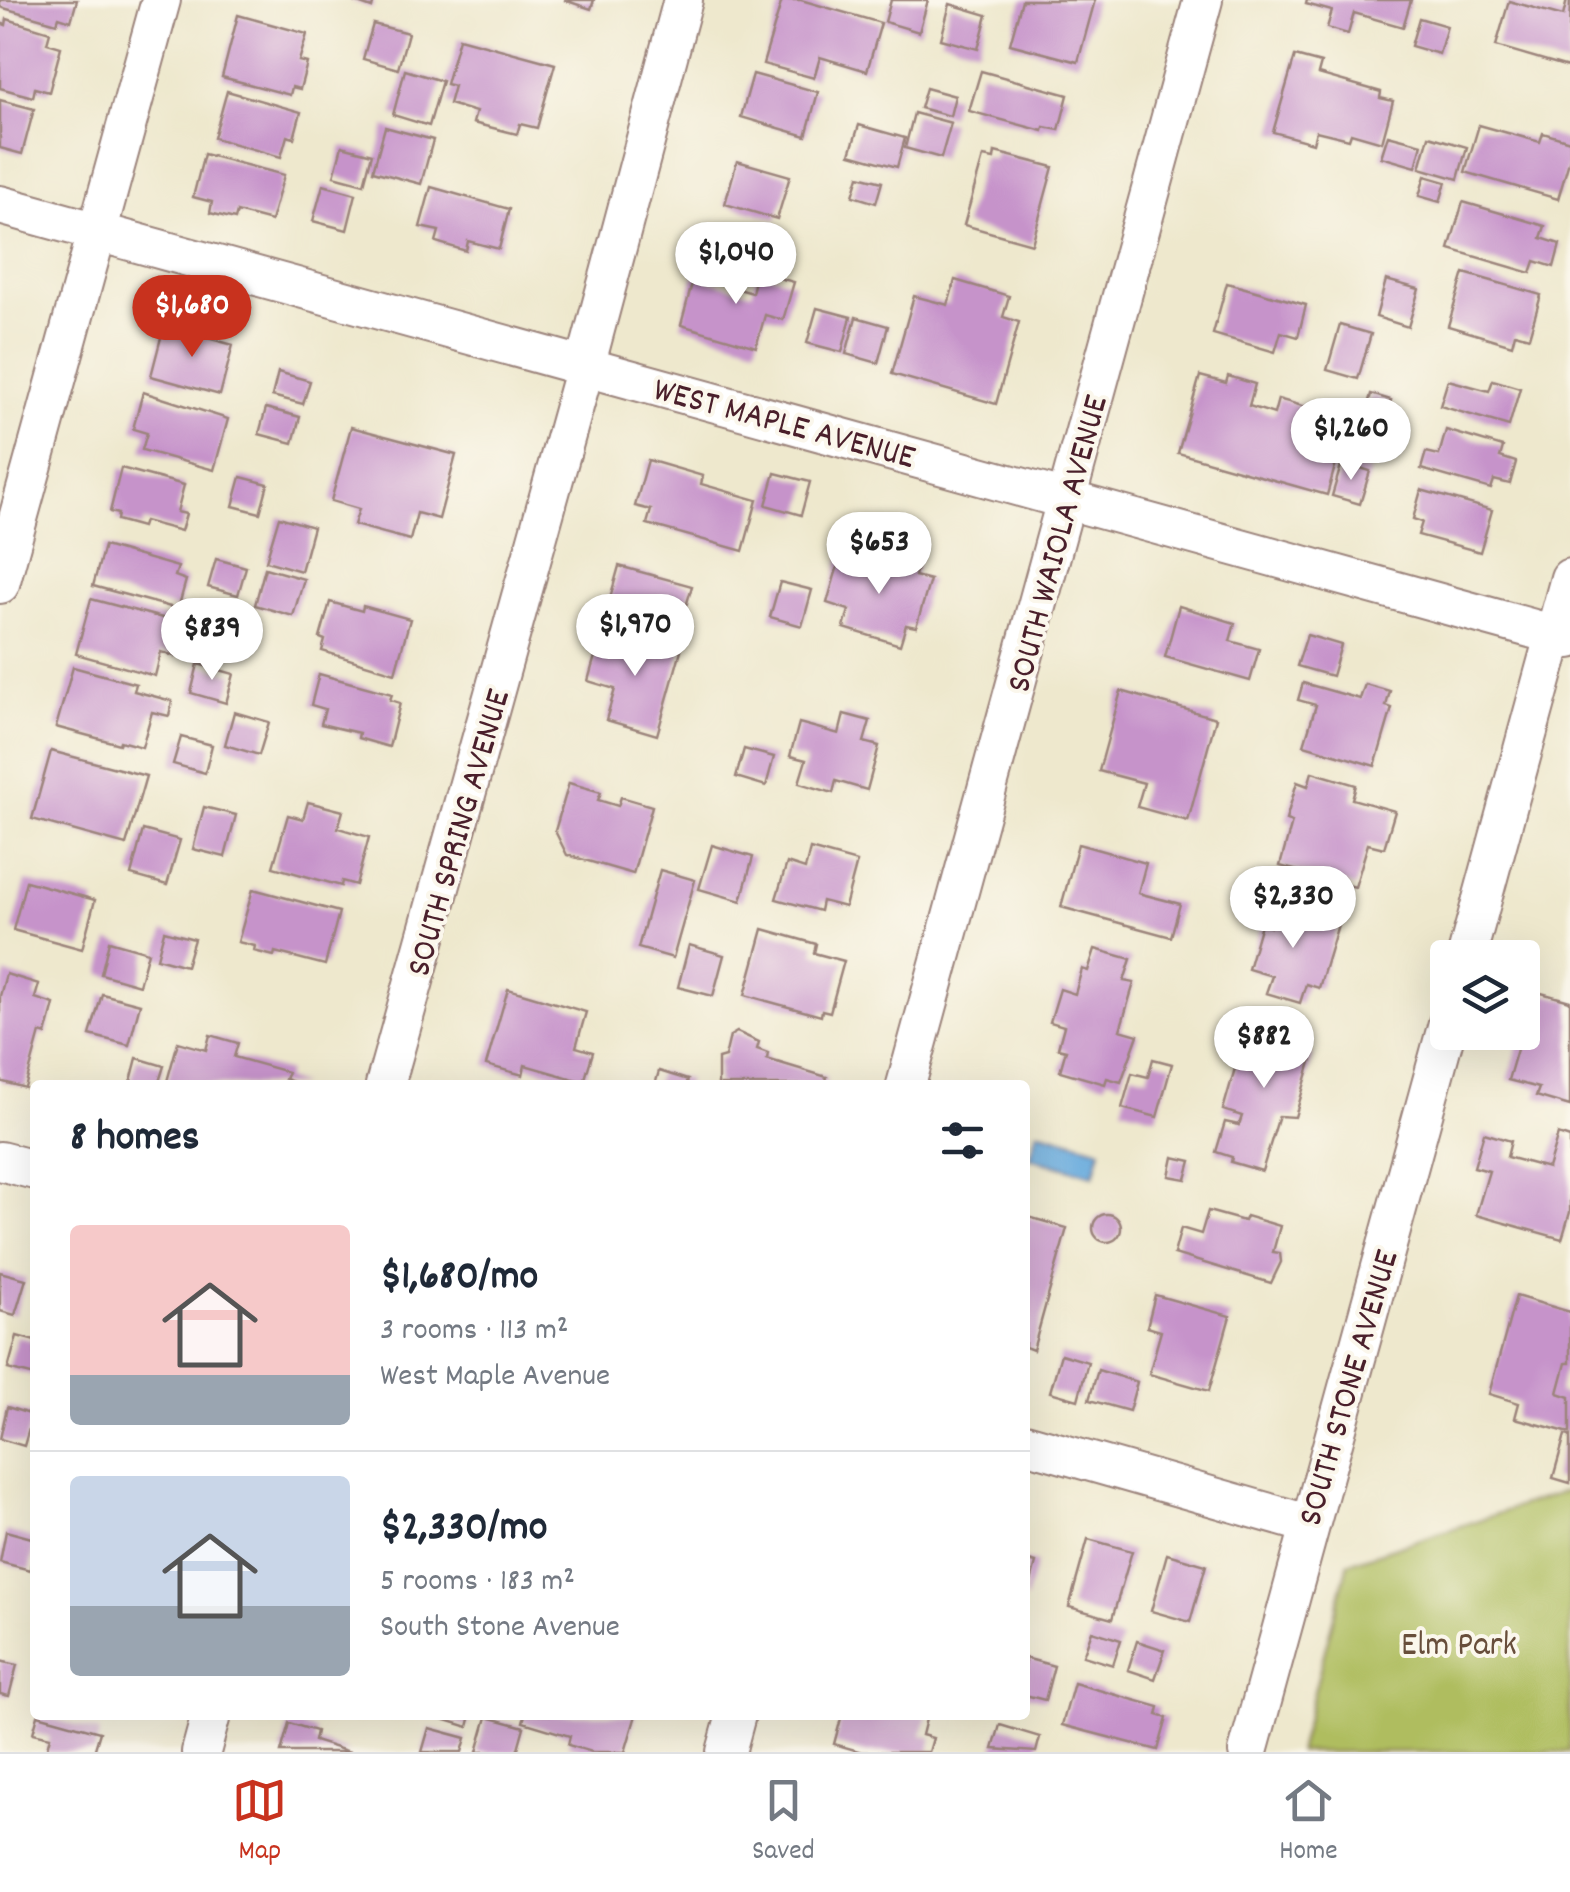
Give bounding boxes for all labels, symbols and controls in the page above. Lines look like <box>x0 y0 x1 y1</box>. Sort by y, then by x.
pin: $1,040 <box>655 222 817 307</box>
text: $1,040 <box>697 231 775 277</box>
pin: $1,680 <box>111 275 273 360</box>
text: $1,680 <box>154 284 230 330</box>
street label: WEST MAPLE AVENUE <box>647 367 920 485</box>
street label: SOUTH WAIOLA AVENUE <box>996 390 1124 698</box>
pin: $1,260 <box>1270 398 1432 483</box>
text: $1,260 <box>1313 407 1389 453</box>
pin: $653 <box>820 512 938 597</box>
text: $653 <box>849 521 909 567</box>
pin: $1,970 <box>554 594 716 679</box>
pin: $839 <box>153 598 271 683</box>
text: $1,970 <box>598 603 672 649</box>
text: $839 <box>183 607 241 653</box>
street label: SOUTH SPRING AVENUE <box>396 684 526 983</box>
pin: $2,330 <box>1212 866 1374 951</box>
text: $2,330 <box>1252 875 1334 921</box>
map controls <box>1430 940 1540 1050</box>
button: layers <box>1430 940 1540 1050</box>
pin: $882 <box>1205 1006 1323 1091</box>
text: $882 <box>1236 1015 1292 1061</box>
text: 8 homes <box>70 1110 199 1170</box>
icon: filters <box>935 1113 990 1168</box>
street label: SOUTH STONE AVENUE <box>1288 1244 1414 1532</box>
text: $1,680/mo <box>380 1249 538 1309</box>
icon: home <box>150 1265 270 1385</box>
text: 3 rooms · 113 m² <box>380 1309 569 1355</box>
text: West Maple Avenue <box>380 1355 610 1401</box>
text: $2,330/mo <box>380 1500 547 1560</box>
icon: home <box>150 1516 270 1636</box>
text: 5 rooms · 183 m² <box>380 1560 575 1606</box>
text: South Stone Avenue <box>380 1606 620 1652</box>
park label: Elm Park <box>1401 1622 1517 1672</box>
tab: Map <box>232 1773 287 1873</box>
tab: Saved <box>752 1773 815 1873</box>
tab: Home <box>1279 1773 1338 1873</box>

